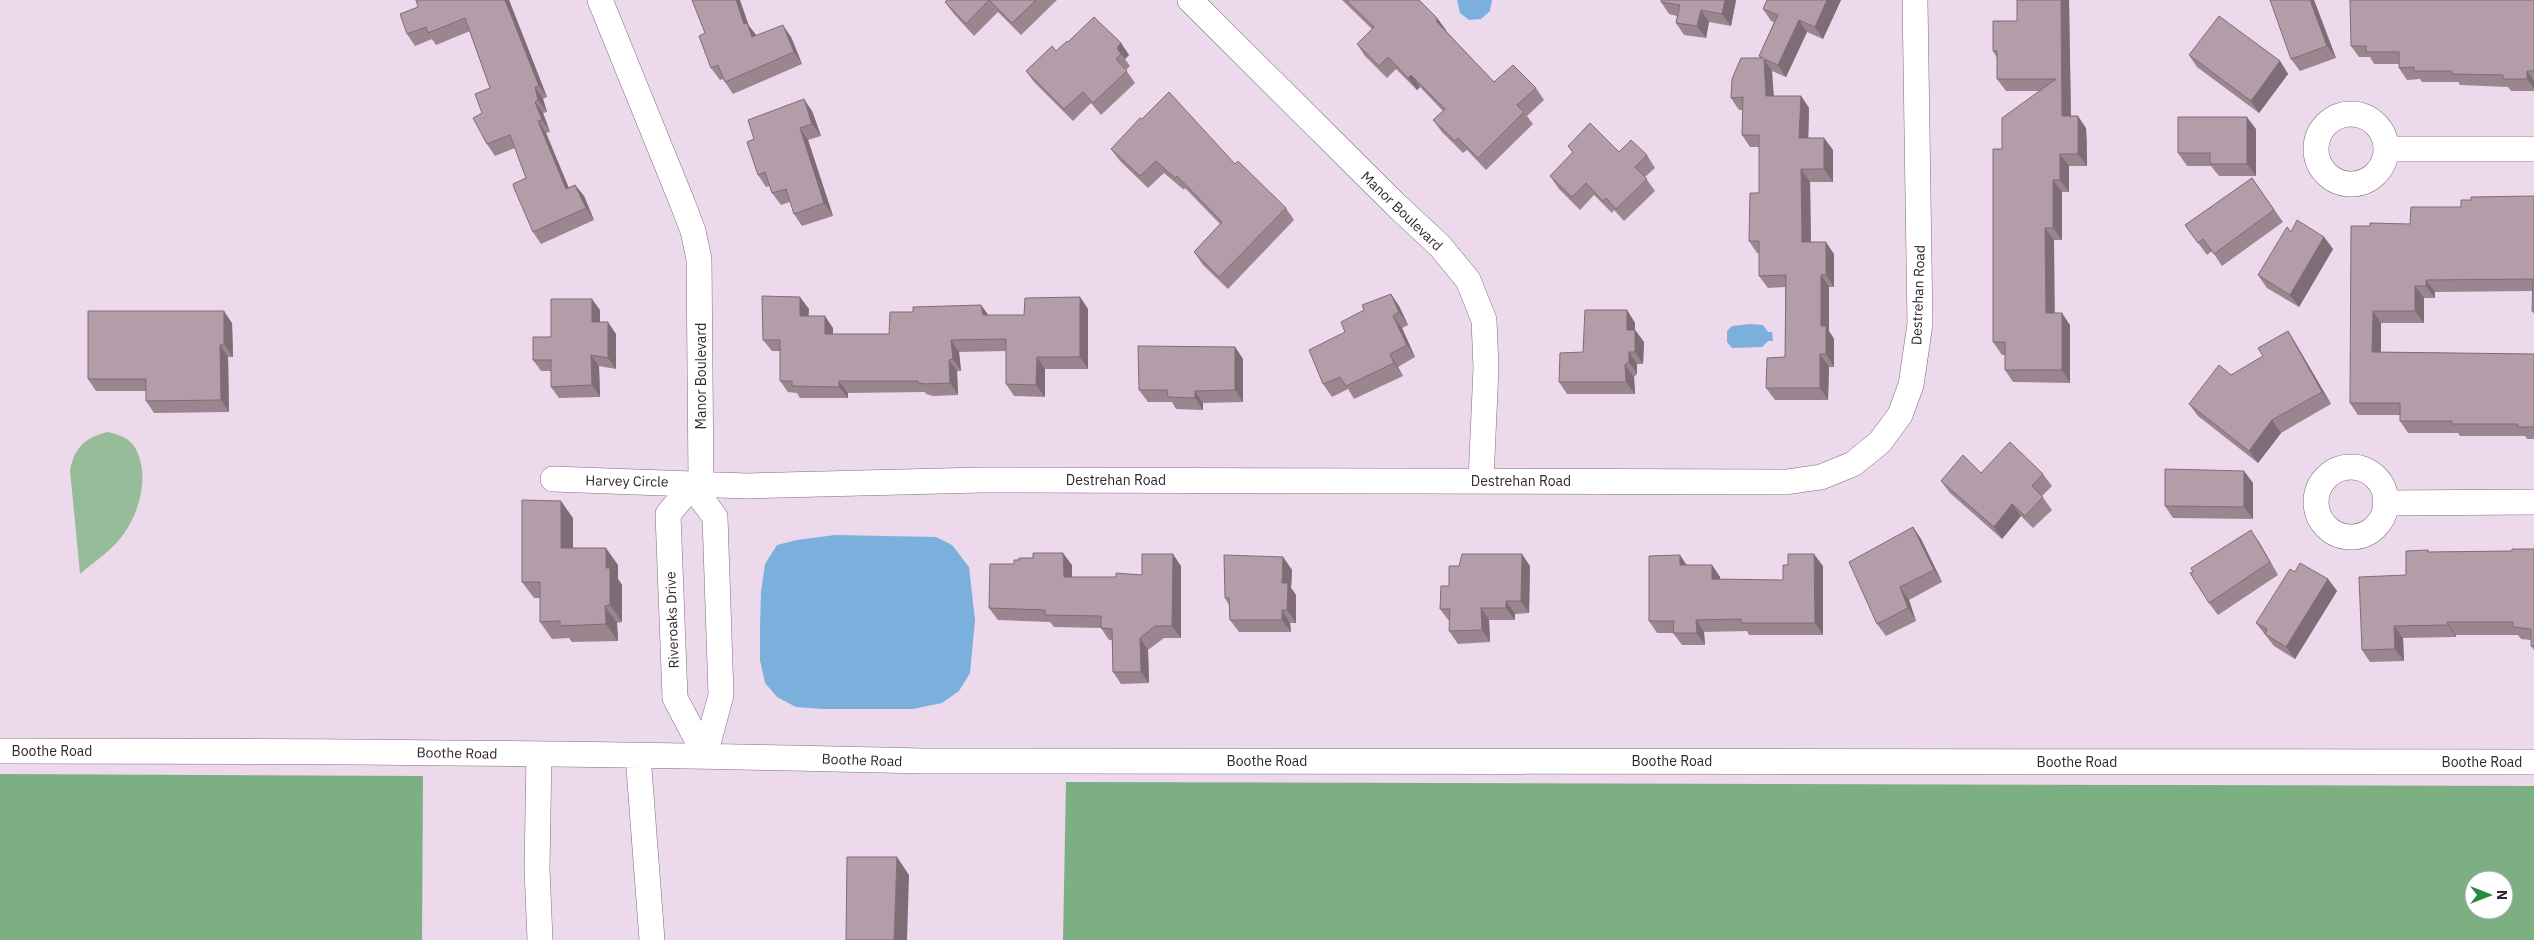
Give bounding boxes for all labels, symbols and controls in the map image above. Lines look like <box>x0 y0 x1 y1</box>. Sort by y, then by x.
street label: Manor Boulevard <box>1357 167 1447 255</box>
street label: Destrehan Road <box>1907 245 1929 345</box>
street label: Manor Boulevard <box>692 323 710 429</box>
street label: Harvey Circle <box>585 471 669 491</box>
street label: Destrehan Road <box>1066 471 1166 489</box>
street label: Destrehan Road <box>1471 472 1571 490</box>
street label: Riveroaks Drive <box>661 571 683 669</box>
street label: Boothe Road <box>12 742 92 760</box>
street label: Boothe Road <box>416 743 498 763</box>
street label: Boothe Road <box>821 750 903 770</box>
street label: Boothe Road <box>1227 752 1307 770</box>
street label: Boothe Road <box>1632 752 1712 770</box>
street label: Boothe Road <box>2037 753 2117 771</box>
street label: Boothe Road <box>2442 753 2522 771</box>
north arrow <box>2464 870 2514 920</box>
text: N <box>2493 890 2511 900</box>

